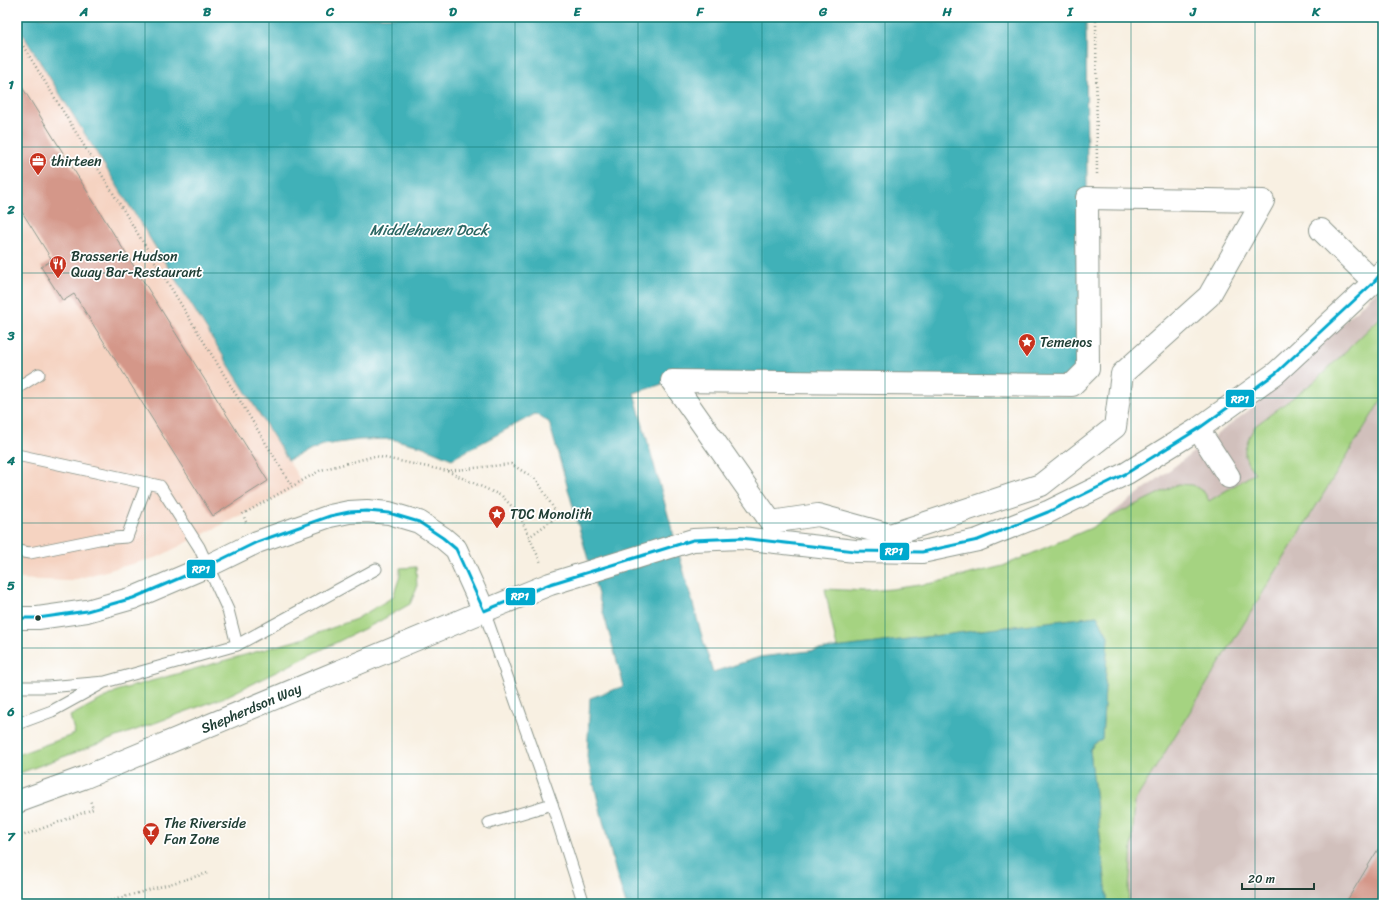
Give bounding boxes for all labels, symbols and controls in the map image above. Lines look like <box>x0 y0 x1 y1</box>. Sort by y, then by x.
text: A <box>79 0 88 23</box>
text: B <box>203 0 212 23</box>
text: C <box>325 0 335 23</box>
text: D <box>449 0 457 23</box>
text: E <box>573 0 582 23</box>
text: F <box>695 0 704 23</box>
text: G <box>818 0 828 23</box>
text: H <box>941 0 952 23</box>
text: I <box>1066 0 1074 23</box>
text: J <box>1189 0 1197 23</box>
text: K <box>1311 0 1321 23</box>
text: 1 <box>8 73 14 96</box>
place label: thirteen <box>51 149 102 174</box>
office icon: thirteen <box>28 151 48 176</box>
text: 2 <box>6 198 15 221</box>
water label: Middlehaven Dock <box>370 217 490 243</box>
place label: Brasserie Hudson Quay Bar-Restaurant <box>71 244 202 285</box>
restaurant icon: Brasserie Hudson Quay Bar-Restaurant <box>48 254 68 279</box>
text: 3 <box>6 324 15 347</box>
place label: Temenos <box>1040 330 1092 355</box>
place icon: Temenos <box>1017 332 1037 357</box>
line badge: RP1 <box>1225 389 1255 408</box>
text: RP1 <box>1230 390 1249 409</box>
text: 4 <box>6 449 16 472</box>
place label: TDC Monolith <box>510 502 592 527</box>
place icon: TDC Monolith <box>487 504 507 529</box>
line badge: RP1 <box>879 542 910 561</box>
text: RP1 <box>884 542 903 561</box>
line badge: RP1 <box>186 559 216 579</box>
text: RP1 <box>191 560 210 579</box>
text: 5 <box>7 574 15 597</box>
line badge: RP1 <box>505 587 536 606</box>
text: RP1 <box>510 587 529 606</box>
unlabelled marker <box>33 613 43 623</box>
street label: Shepherdson Way <box>197 676 306 741</box>
text: 6 <box>6 700 15 723</box>
place label: The Riverside Fan Zone <box>164 811 246 852</box>
bar icon: The Riverside Fan Zone <box>141 821 161 846</box>
text: 7 <box>7 825 16 848</box>
scale bar <box>1242 865 1314 891</box>
text: 20 m <box>1248 868 1275 890</box>

